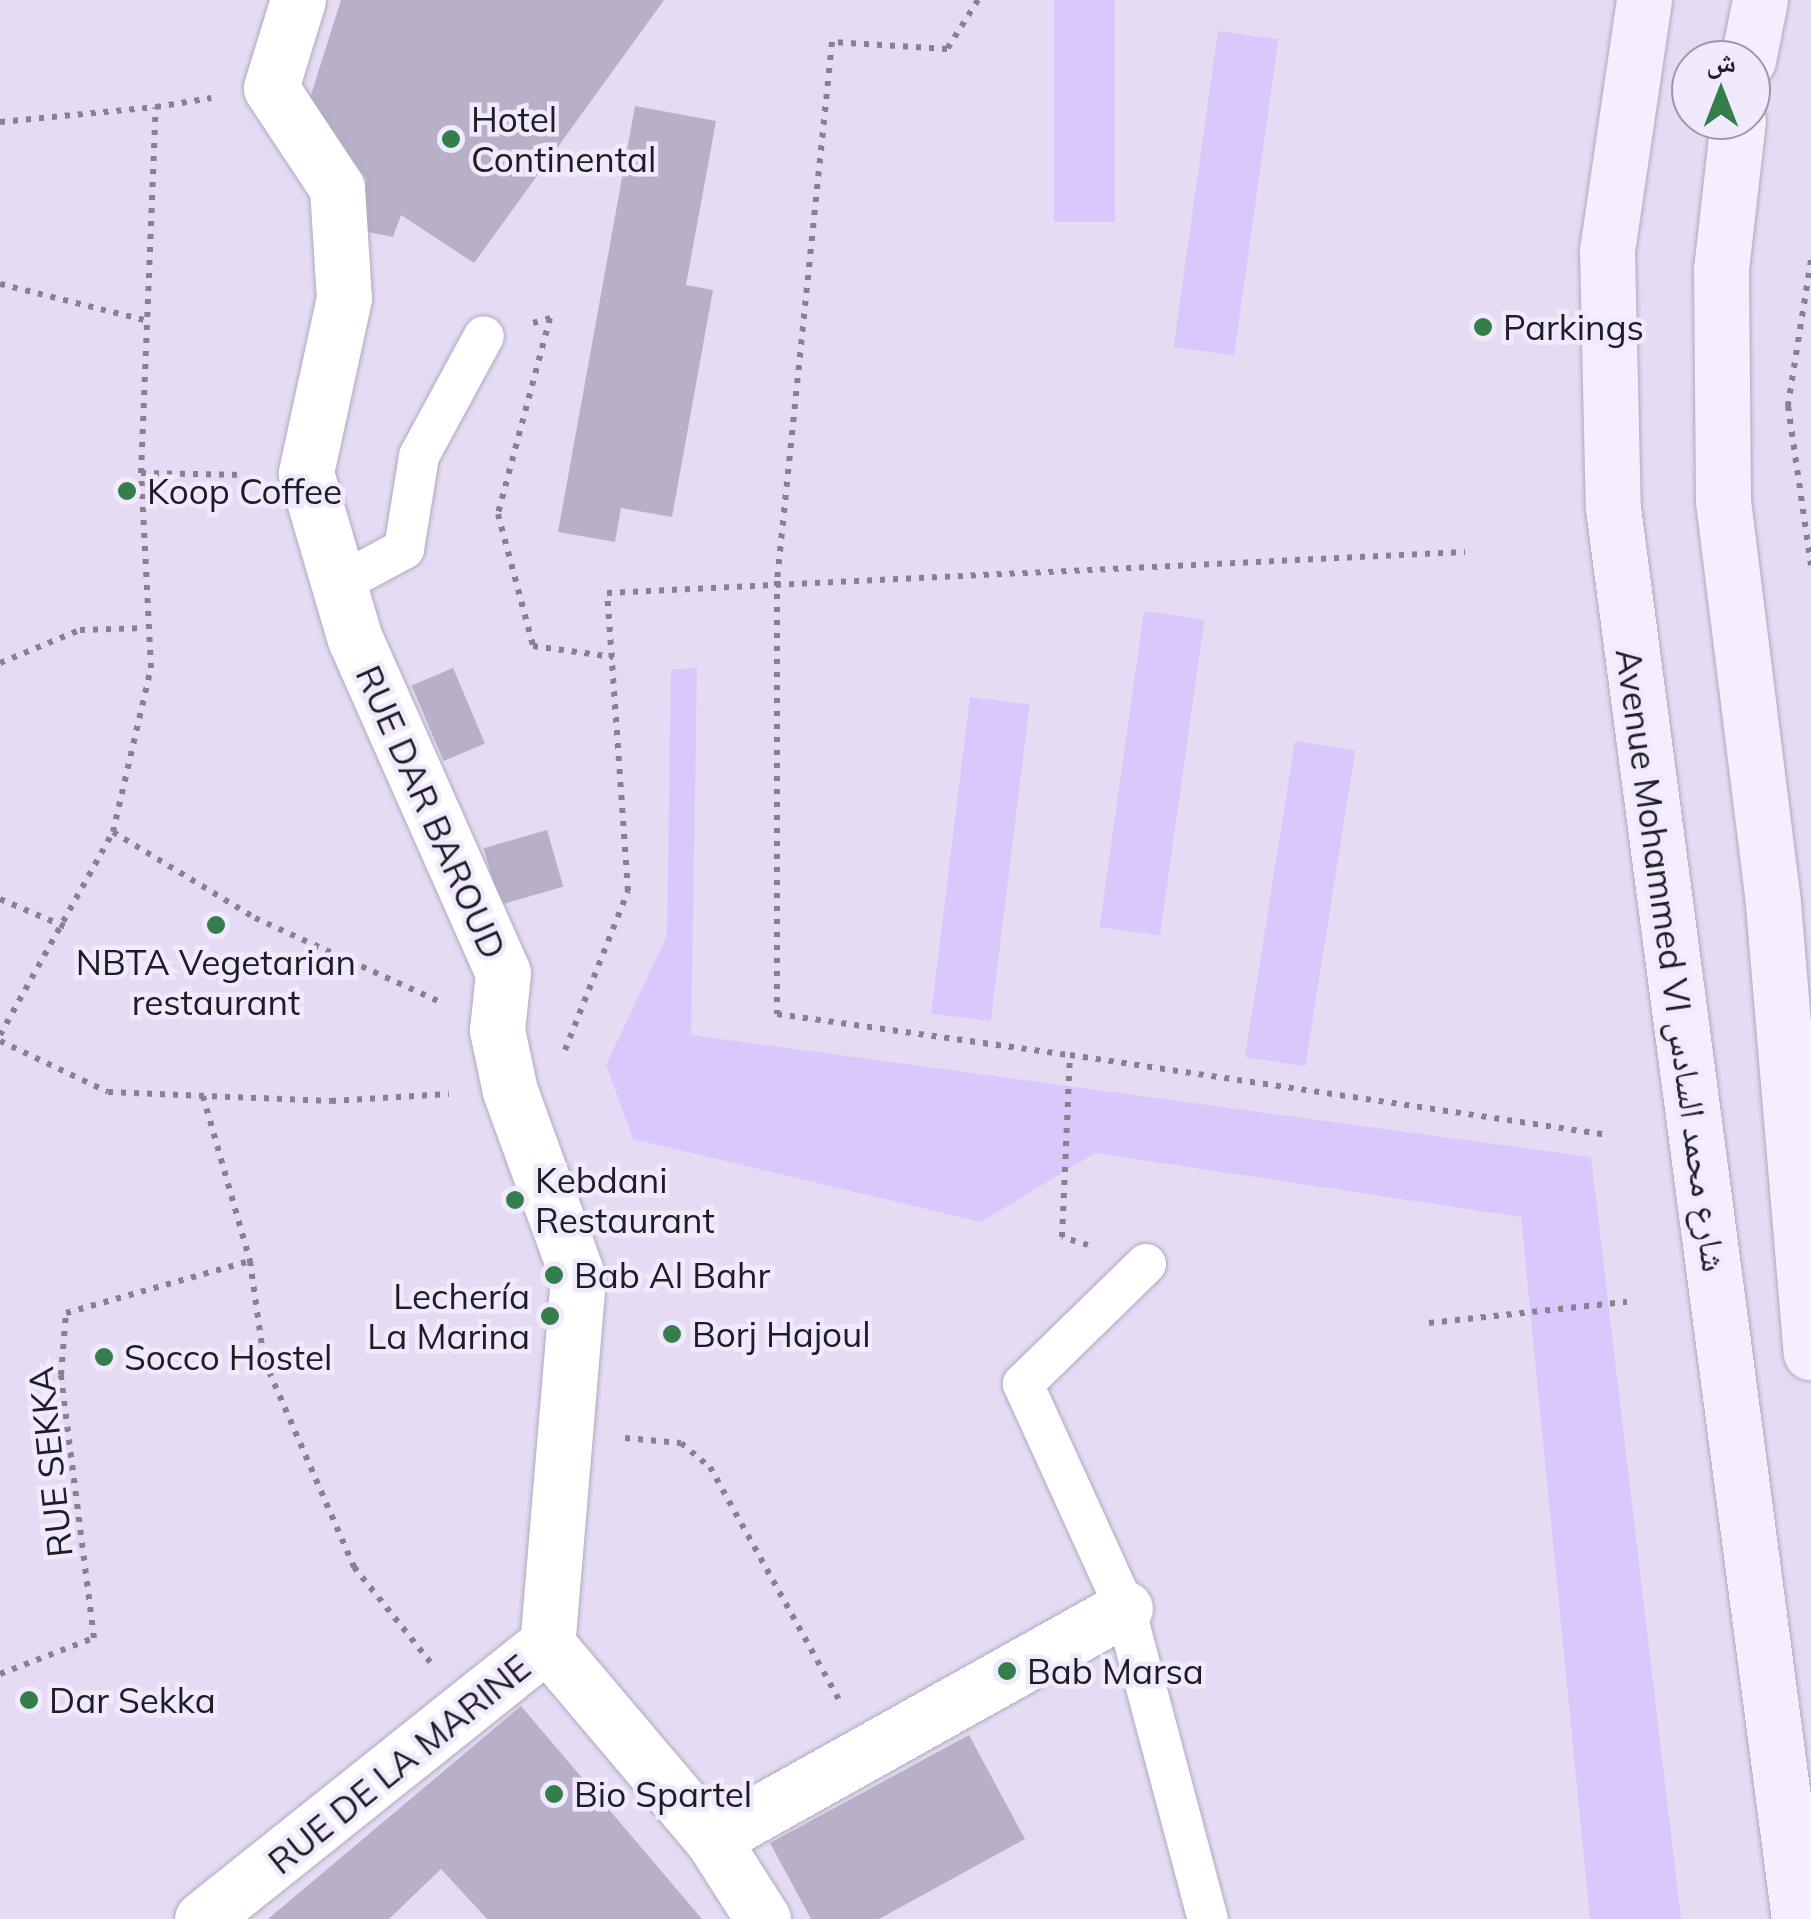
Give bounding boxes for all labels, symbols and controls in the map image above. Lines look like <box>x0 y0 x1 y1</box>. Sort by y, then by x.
north arrow <box>1671 40 1771 140</box>
text: ش <box>1706 44 1736 79</box>
place label: Hotel Continental <box>471 98 656 180</box>
marker: Hotel Continental <box>440 128 462 150</box>
place label: Parkings <box>1503 306 1644 348</box>
marker: Parkings <box>1472 316 1494 338</box>
place label: Koop Coffee <box>147 470 342 512</box>
marker: Koop Coffee <box>116 480 138 502</box>
street label: Avenue Mohammed VI شارع محمد السادس <box>1607 646 1737 1274</box>
street label: RUE DAR BAROUD <box>347 659 515 965</box>
marker: NBTA Vegetarian restaurant <box>205 914 227 936</box>
place label: NBTA Vegetarian restaurant <box>76 941 356 1023</box>
place label: Kebdani Restaurant <box>535 1159 715 1241</box>
marker: Kebdani Restaurant <box>504 1189 526 1211</box>
place label: Bab Al Bahr <box>574 1254 770 1296</box>
marker: Bab Al Bahr <box>543 1264 565 1286</box>
place label: Lechería La Marina <box>367 1275 530 1357</box>
marker: Lechería La Marina <box>539 1305 561 1327</box>
place label: Borj Hajoul <box>692 1313 871 1355</box>
marker: Borj Hajoul <box>661 1323 683 1345</box>
place label: Socco Hostel <box>124 1336 332 1378</box>
marker: Socco Hostel <box>93 1346 115 1368</box>
street label: RUE SEKKA <box>19 1365 81 1559</box>
street label: RUE DE LA MARINE <box>260 1646 538 1882</box>
place label: Bab Marsa <box>1027 1650 1204 1692</box>
marker: Bab Marsa <box>996 1660 1018 1682</box>
place label: Dar Sekka <box>49 1679 216 1721</box>
marker: Dar Sekka <box>18 1689 40 1711</box>
place label: Bio Spartel <box>574 1773 752 1815</box>
marker: Bio Spartel <box>543 1783 565 1805</box>

